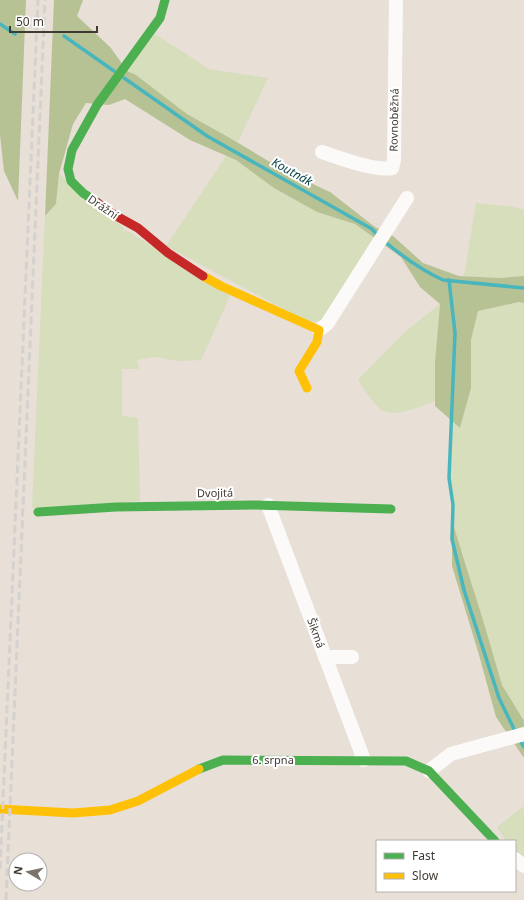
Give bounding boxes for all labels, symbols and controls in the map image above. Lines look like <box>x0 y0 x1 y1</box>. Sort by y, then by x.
scale bar <box>10 8 97 34</box>
text: 50 m <box>16 13 44 30</box>
street label: Rovnoběžná <box>385 88 402 152</box>
water label: Koutnák <box>269 153 317 190</box>
street label: Drážní <box>85 191 122 223</box>
street label: Dvojitá <box>197 485 233 500</box>
street label: Šikmá <box>304 616 329 650</box>
street label: 6. srpna <box>252 752 294 767</box>
legend <box>376 840 516 892</box>
text: Fast <box>412 847 436 864</box>
north arrow <box>8 852 48 892</box>
text: N <box>10 865 26 876</box>
text: Slow <box>412 867 439 884</box>

